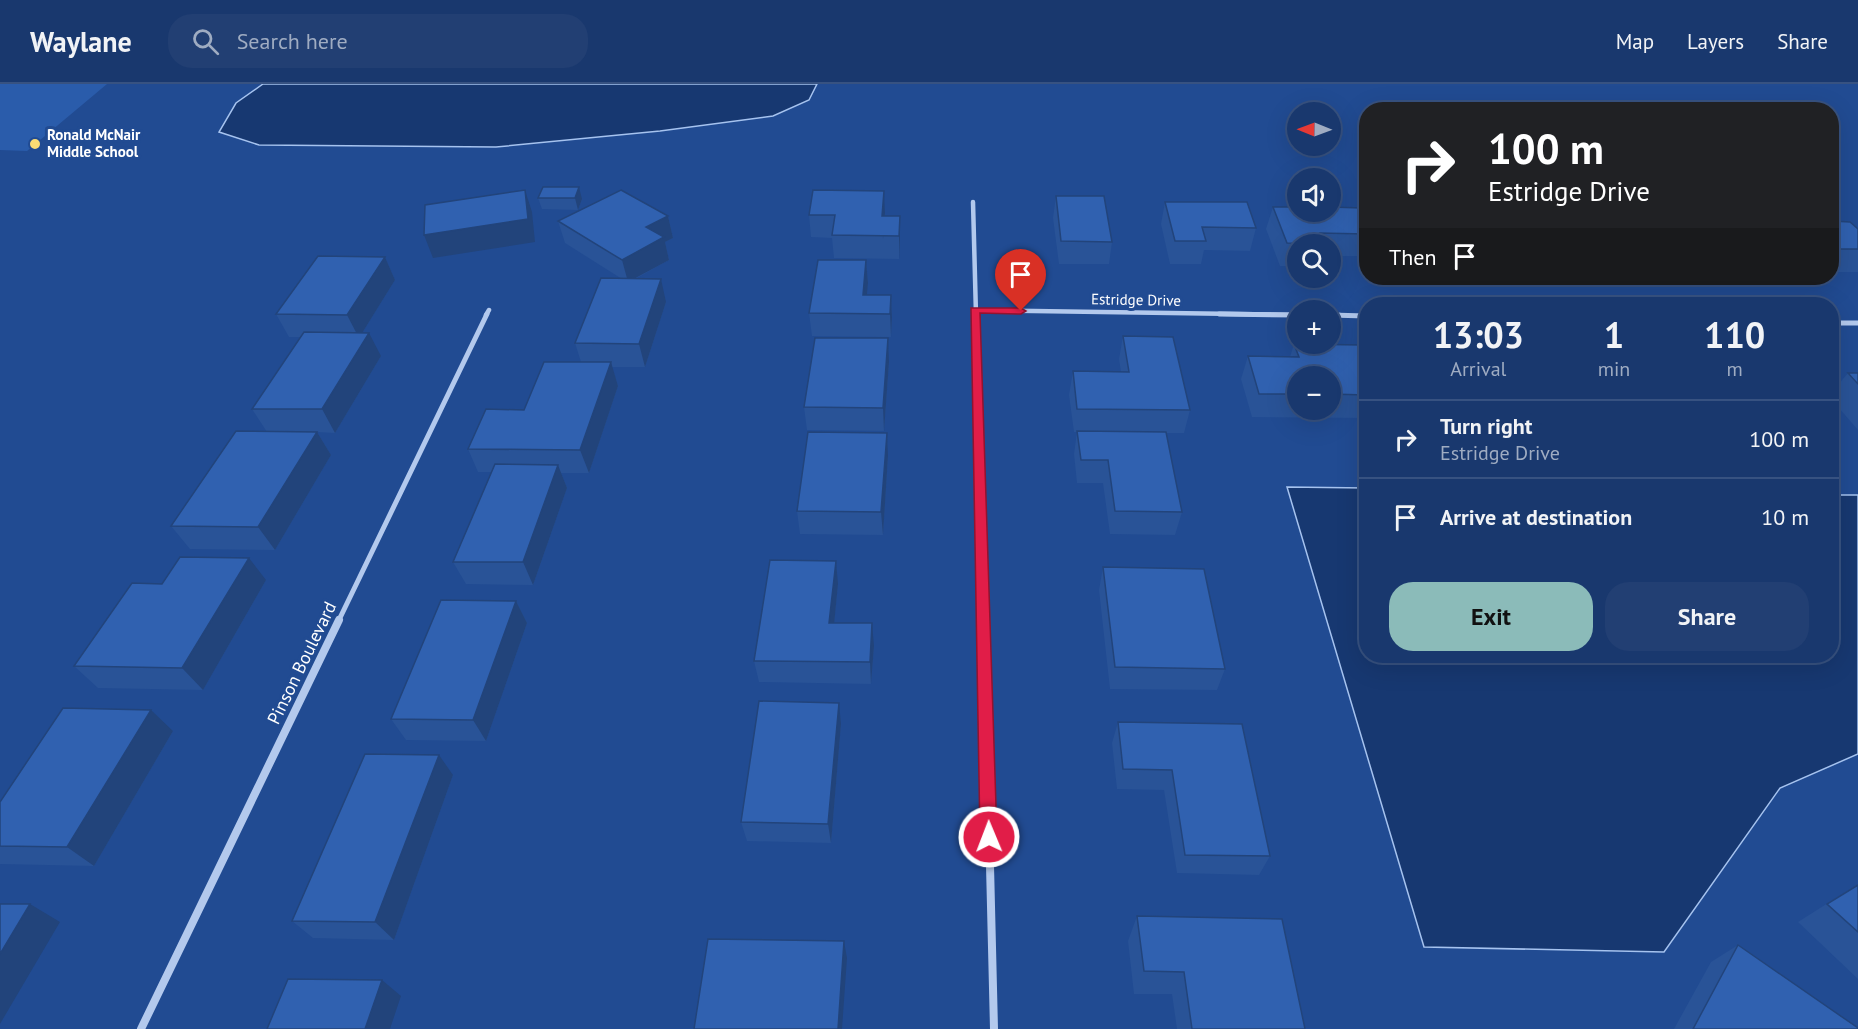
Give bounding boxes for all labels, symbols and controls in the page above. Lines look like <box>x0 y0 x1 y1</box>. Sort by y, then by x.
search box <box>168 14 588 68</box>
text: Waylane <box>30 23 132 60</box>
icon: search <box>189 25 222 58</box>
text: Search here <box>237 27 348 55</box>
text: Map <box>1616 28 1654 55</box>
text: Layers <box>1687 28 1744 55</box>
text: Share <box>1777 28 1828 55</box>
north arrow <box>1287 102 1341 156</box>
map controls <box>1287 102 1341 420</box>
text: 100 m <box>1488 121 1604 176</box>
place label: Ronald McNair Middle School <box>47 125 141 161</box>
icon: right <box>1389 126 1467 204</box>
marker: Ronald McNair Middle School <box>28 137 42 151</box>
button: sound <box>1287 168 1341 222</box>
text: Estridge Drive <box>1488 174 1650 208</box>
button: search <box>1287 234 1341 288</box>
icon: arrive <box>1448 240 1481 273</box>
text: Then <box>1389 243 1436 271</box>
pin <box>995 249 1046 311</box>
icon: arrive <box>1004 258 1037 291</box>
street label: Estridge Drive <box>1091 289 1181 310</box>
button: + <box>1287 300 1341 354</box>
text: 13:03 <box>1433 311 1524 358</box>
text: 1 <box>1604 311 1624 358</box>
text: 110 <box>1704 311 1765 358</box>
text: Arrival <box>1450 356 1506 382</box>
text: min <box>1598 356 1630 382</box>
text: m <box>1727 356 1743 382</box>
button: − <box>1287 366 1341 420</box>
text: Turn right <box>1440 412 1532 440</box>
icon: right <box>1389 423 1422 456</box>
text: 100 m <box>1749 425 1809 453</box>
text: Estridge Drive <box>1440 440 1560 466</box>
icon: arrive <box>1389 501 1422 534</box>
text: Arrive at destination <box>1440 503 1632 531</box>
text: 10 m <box>1761 503 1809 531</box>
button: Exit <box>1389 582 1593 651</box>
button: Share <box>1605 582 1809 651</box>
street label: Pinson Boulevard <box>262 598 341 728</box>
position arrow <box>957 805 1021 869</box>

